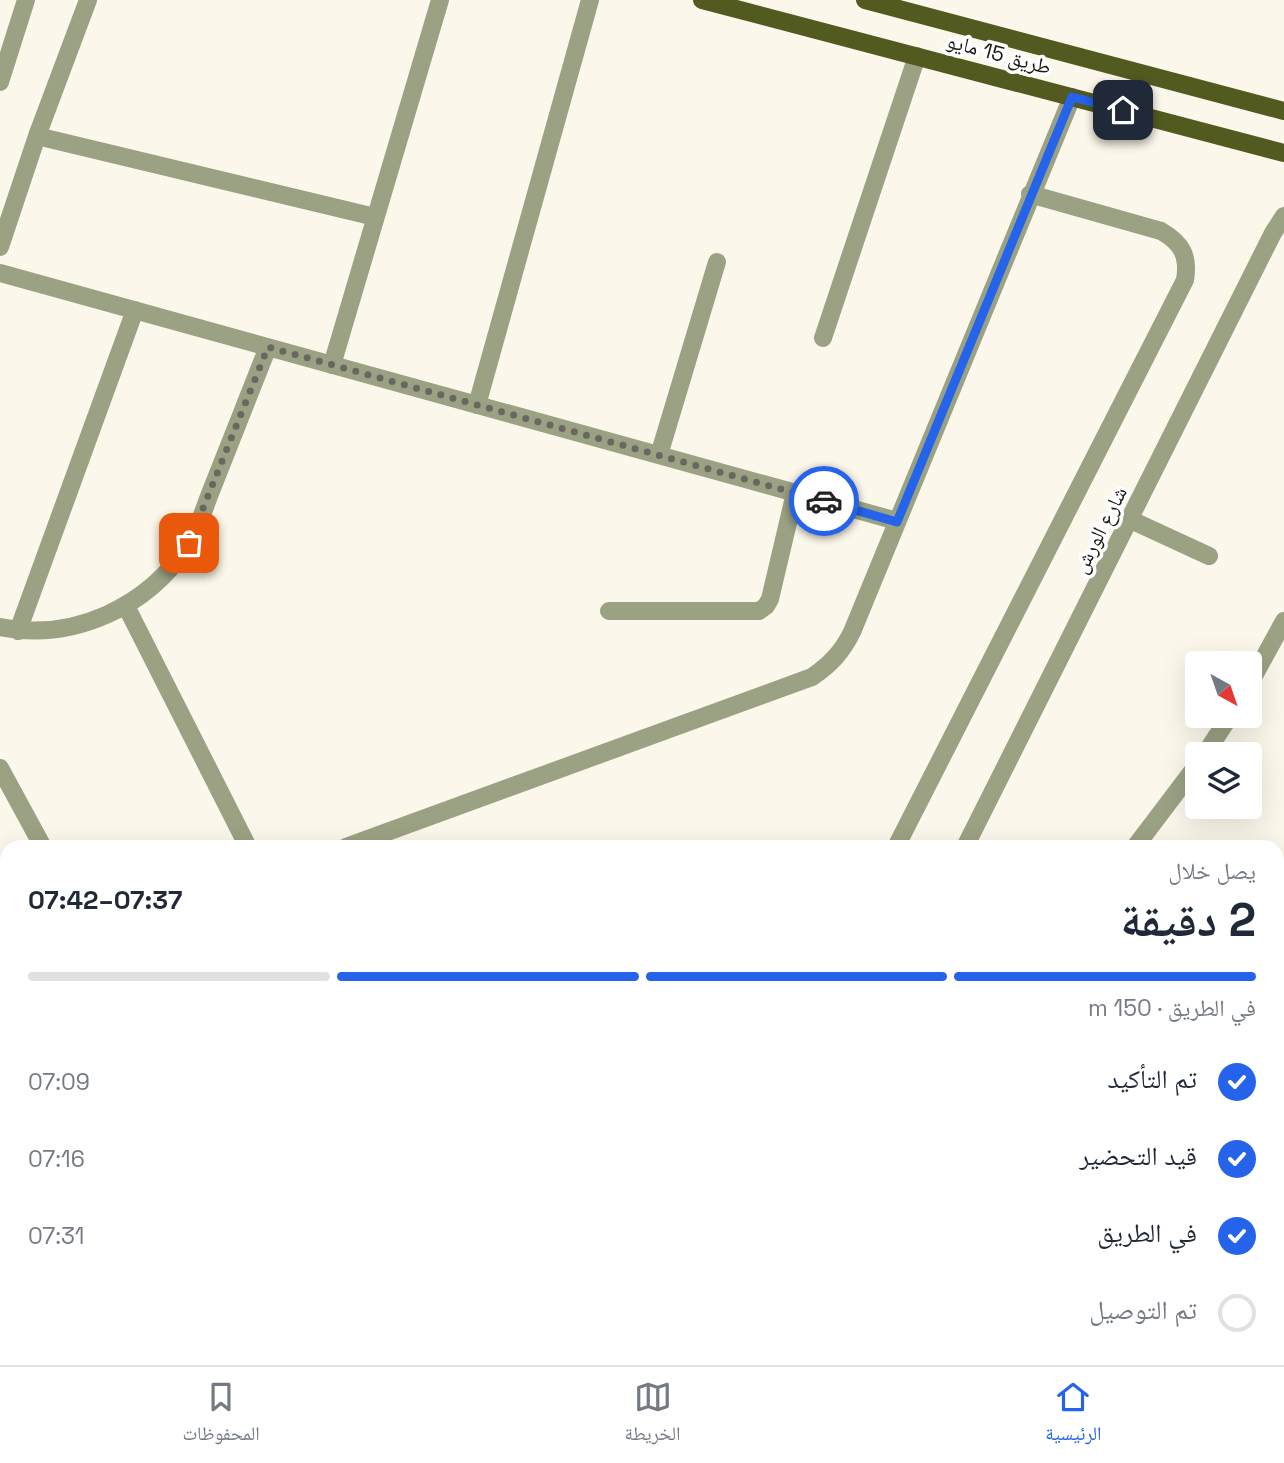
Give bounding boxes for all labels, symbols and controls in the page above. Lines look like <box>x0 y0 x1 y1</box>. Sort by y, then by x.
street label: طريق 15 مايو <box>944 27 1054 80</box>
pin <box>1093 80 1153 140</box>
icon: home <box>1104 91 1142 129</box>
courier <box>789 466 859 536</box>
icon: car <box>805 482 843 520</box>
street label: شارع الورش <box>1066 482 1133 578</box>
pin <box>159 513 219 573</box>
icon: bag <box>170 524 208 562</box>
north arrow <box>1185 651 1262 728</box>
map controls <box>1185 651 1262 819</box>
button: layers <box>1185 742 1262 819</box>
text: يصل خلال <box>1168 856 1256 886</box>
text: 07:37–07:42 <box>28 883 182 917</box>
text: 2 دقيقة <box>1120 891 1256 949</box>
text: في الطريق · 150 m <box>1088 993 1256 1023</box>
text: تم التأكيد <box>1108 1062 1197 1096</box>
icon: check <box>1218 1063 1256 1101</box>
text: 07:09 <box>28 1067 90 1097</box>
text: قيد التحضير <box>1079 1139 1197 1173</box>
icon: check <box>1218 1140 1256 1178</box>
text: 07:16 <box>28 1144 85 1174</box>
text: في الطريق <box>1097 1216 1197 1250</box>
icon: check <box>1218 1217 1256 1255</box>
text: 07:31 <box>28 1221 84 1251</box>
text: تم التوصيل <box>1089 1293 1197 1327</box>
tab: المحفوظات <box>182 1378 260 1452</box>
tab: الخريطة <box>625 1378 680 1452</box>
tab: الرئيسية <box>1045 1378 1102 1452</box>

